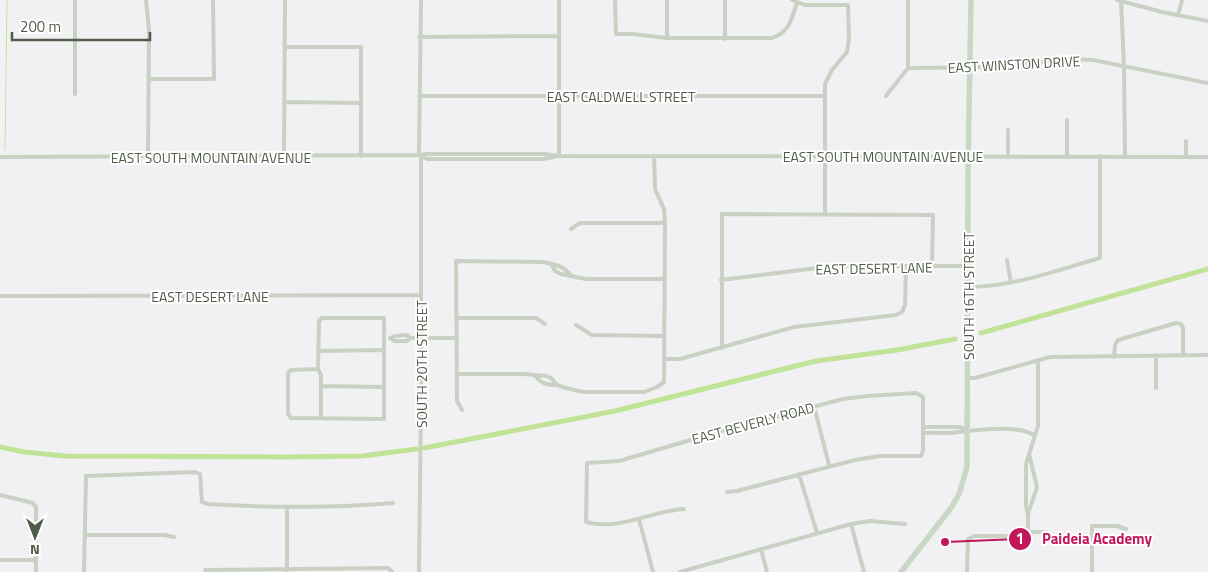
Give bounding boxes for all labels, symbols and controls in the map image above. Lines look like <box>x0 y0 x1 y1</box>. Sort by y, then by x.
scale bar <box>12 10 150 42</box>
text: 200 m <box>20 15 61 38</box>
street label: EAST WINSTON DRIVE <box>947 50 1081 78</box>
street label: EAST CALDWELL STREET <box>547 86 696 107</box>
street label: EAST SOUTH MOUNTAIN AVENUE <box>783 146 983 167</box>
street label: EAST SOUTH MOUNTAIN AVENUE <box>111 147 311 168</box>
street label: SOUTH 16TH STREET <box>958 232 979 360</box>
street label: EAST DESERT LANE <box>815 256 933 280</box>
street label: EAST DESERT LANE <box>151 286 269 307</box>
street label: SOUTH 20TH STREET <box>411 300 432 428</box>
street label: EAST BEVERLY ROAD <box>689 397 817 449</box>
north arrow <box>10 512 60 562</box>
callout: Paideia Academy <box>1007 524 1162 554</box>
text: 1 <box>1016 527 1024 550</box>
text: Paideia Academy <box>1042 527 1153 550</box>
text: N <box>30 540 40 561</box>

